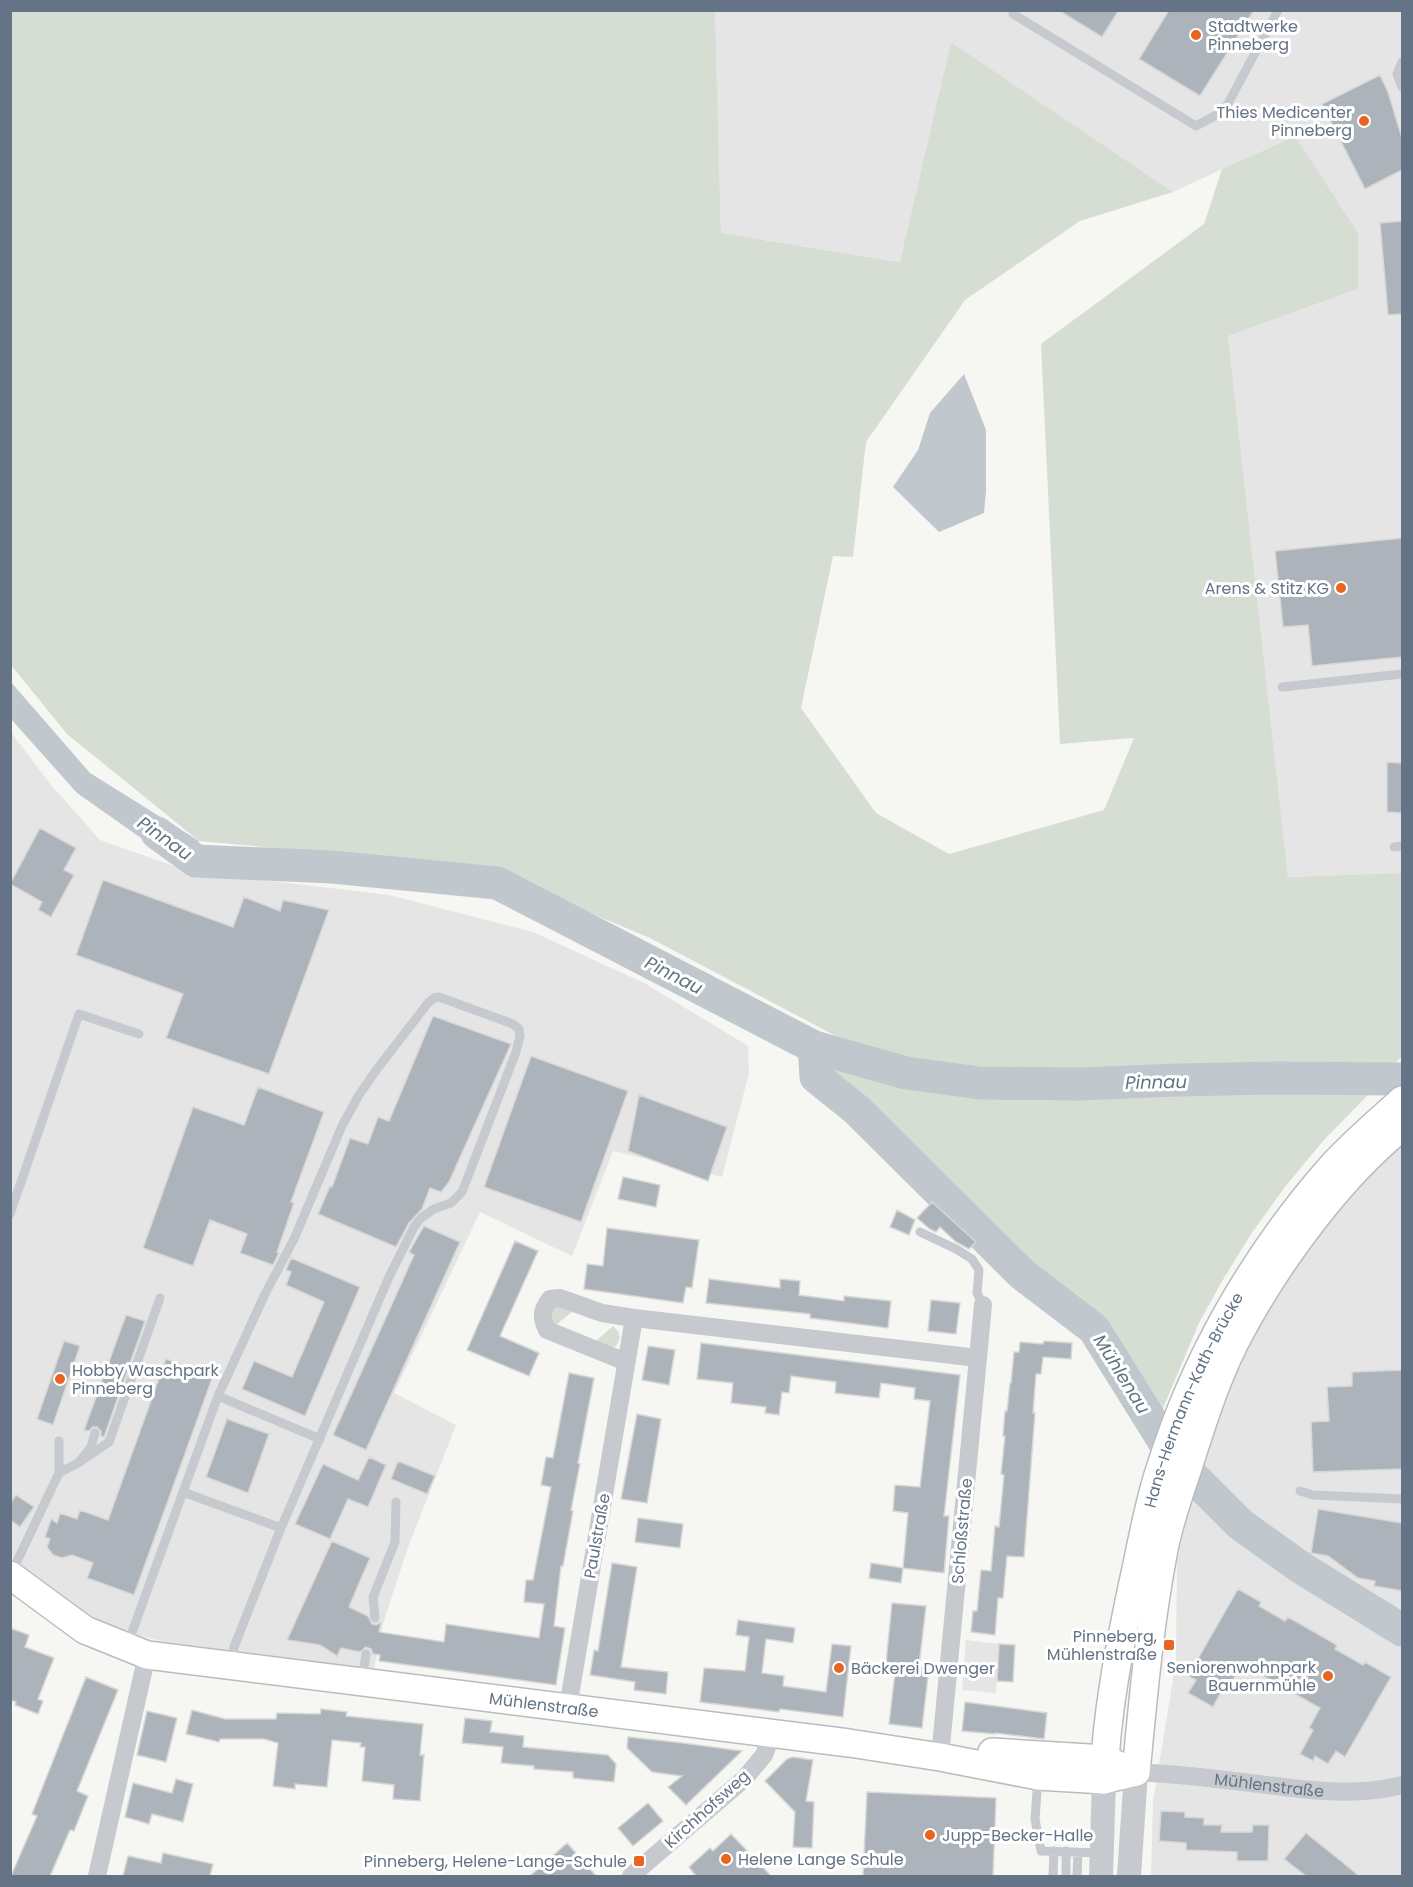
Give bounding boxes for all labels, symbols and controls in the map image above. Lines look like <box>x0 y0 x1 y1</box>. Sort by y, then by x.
place label: Stadtwerke Pinneberg <box>1208 15 1298 56</box>
marker: Stadtwerke Pinneberg <box>1189 28 1203 42</box>
place label: Thies Medicenter Pinneberg <box>1217 101 1352 142</box>
marker: Thies Medicenter Pinneberg <box>1357 114 1371 128</box>
place label: Arens & Stitz KG <box>1205 577 1329 600</box>
marker: Arens & Stitz KG <box>1334 581 1348 595</box>
water label: Pinnau <box>133 810 197 866</box>
water label: Pinnau <box>641 950 707 1000</box>
water label: Pinnau <box>1125 1069 1187 1095</box>
street label: Hans-Hermann-Kath-Brücke <box>1138 1288 1249 1510</box>
water label: Mühlenau <box>1088 1329 1156 1419</box>
place label: Hobby Waschpark Pinneberg <box>72 1359 220 1400</box>
marker: Hobby Waschpark Pinneberg <box>53 1372 67 1386</box>
street label: Schloßstraße <box>946 1477 978 1585</box>
street label: Paulstraße <box>578 1492 616 1580</box>
place label: Pinneberg, Mühlenstraße <box>1047 1625 1157 1666</box>
marker: Pinneberg, Mühlenstraße <box>1162 1638 1176 1652</box>
place label: Seniorenwohnpark Bauernmühle <box>1166 1656 1317 1697</box>
place label: Bäckerei Dwenger <box>851 1657 995 1680</box>
marker: Bäckerei Dwenger <box>832 1661 846 1675</box>
marker: Seniorenwohnpark Bauernmühle <box>1321 1669 1335 1683</box>
street label: Mühlenstraße <box>488 1687 600 1723</box>
street label: Kirchhofsweg <box>659 1765 755 1853</box>
street label: Mühlenstraße <box>1213 1767 1325 1802</box>
place label: Jupp-Becker-Halle <box>942 1824 1093 1847</box>
marker: Jupp-Becker-Halle <box>923 1828 937 1842</box>
place label: Helene Lange Schule <box>738 1848 904 1871</box>
place label: Pinneberg, Helene-Lange-Schule <box>364 1850 627 1873</box>
marker: Helene Lange Schule <box>719 1852 733 1866</box>
marker: Pinneberg, Helene-Lange-Schule <box>632 1854 646 1868</box>

